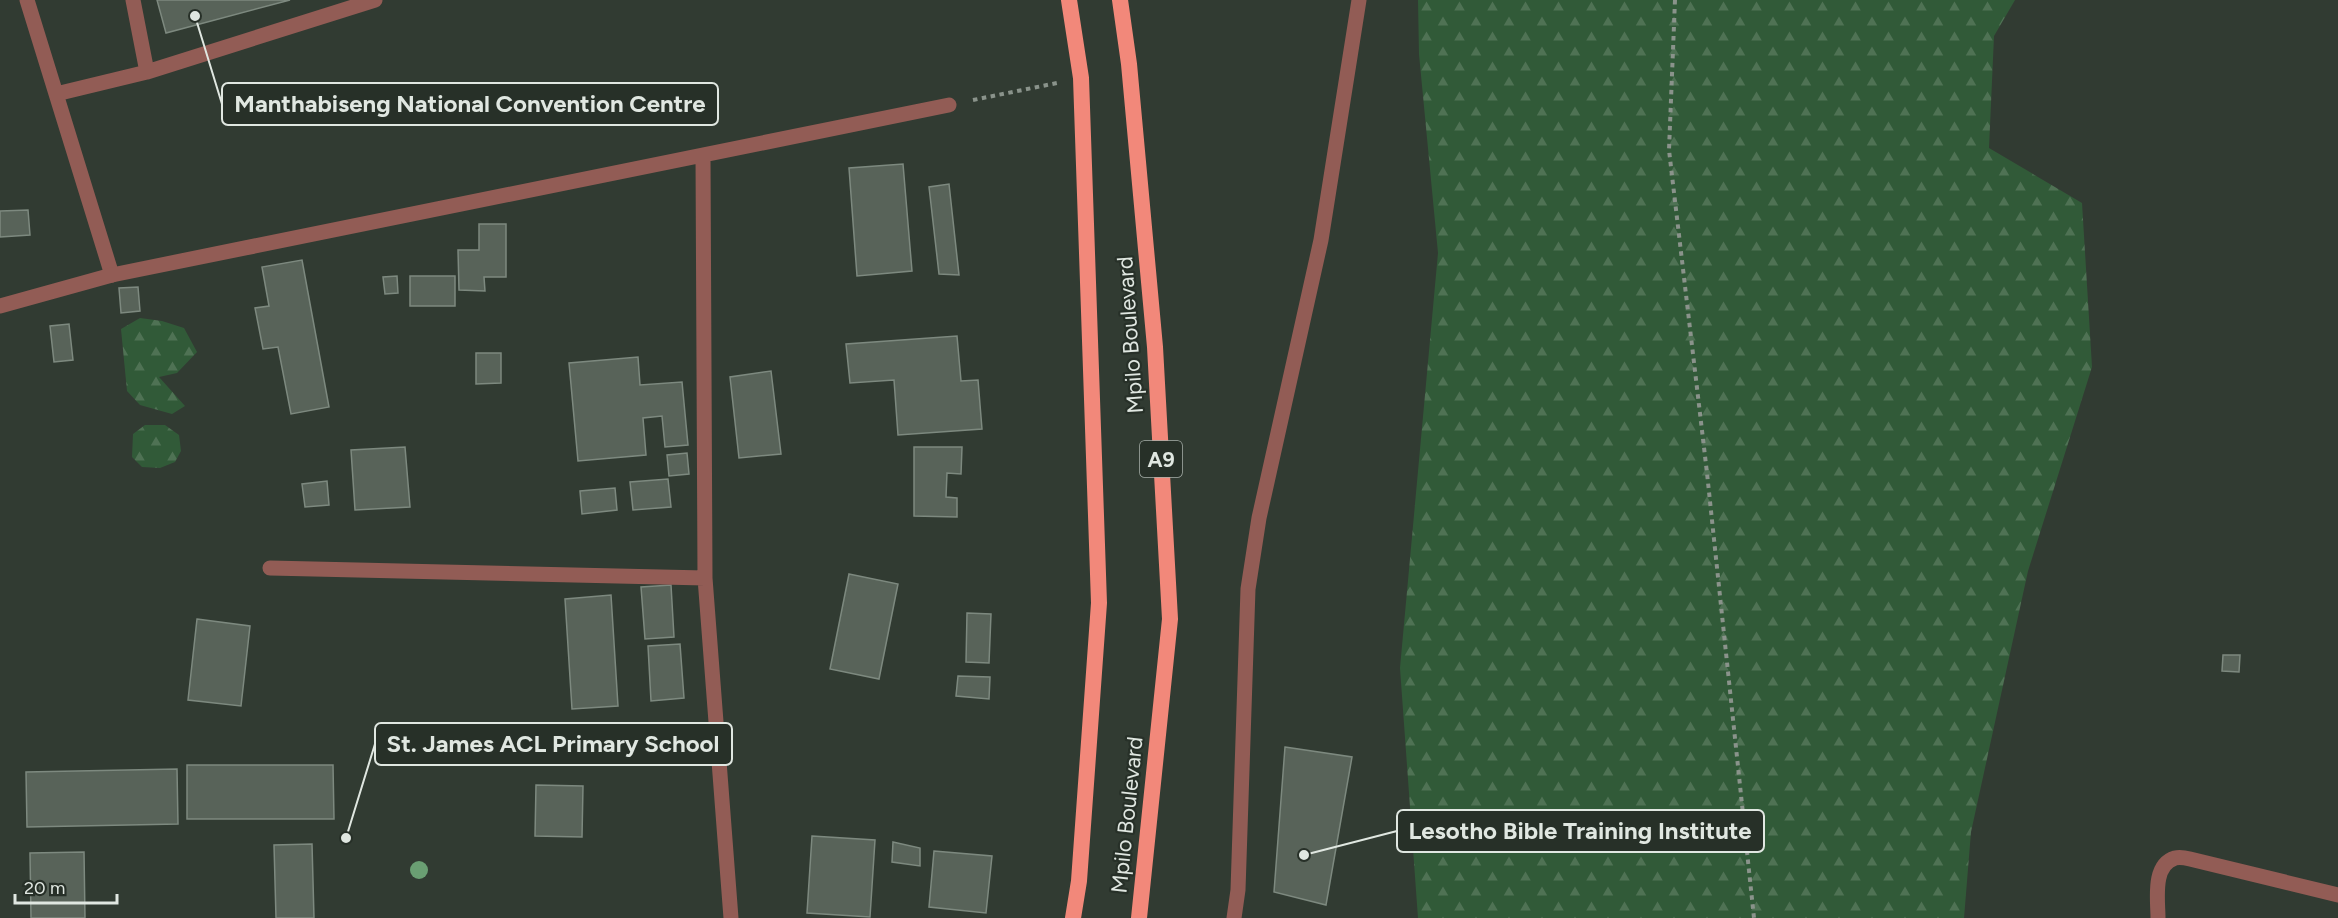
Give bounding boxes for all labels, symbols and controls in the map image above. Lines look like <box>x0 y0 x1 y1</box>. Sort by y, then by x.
callout: Manthabiseng National Convention Centre <box>222 83 718 125</box>
text: Manthabiseng National Convention Centre <box>234 89 706 118</box>
street label: Mpilo Boulevard <box>1111 255 1149 415</box>
road number: A9 <box>1140 441 1182 477</box>
callout: St. James ACL Primary School <box>375 723 732 765</box>
text: St. James ACL Primary School <box>387 729 719 758</box>
street label: Mpilo Boulevard <box>1105 735 1149 895</box>
callout: Lesotho Bible Training Institute <box>1397 810 1764 852</box>
text: Lesotho Bible Training Institute <box>1408 816 1752 845</box>
scale bar <box>15 867 117 905</box>
text: 20 m <box>24 877 65 899</box>

